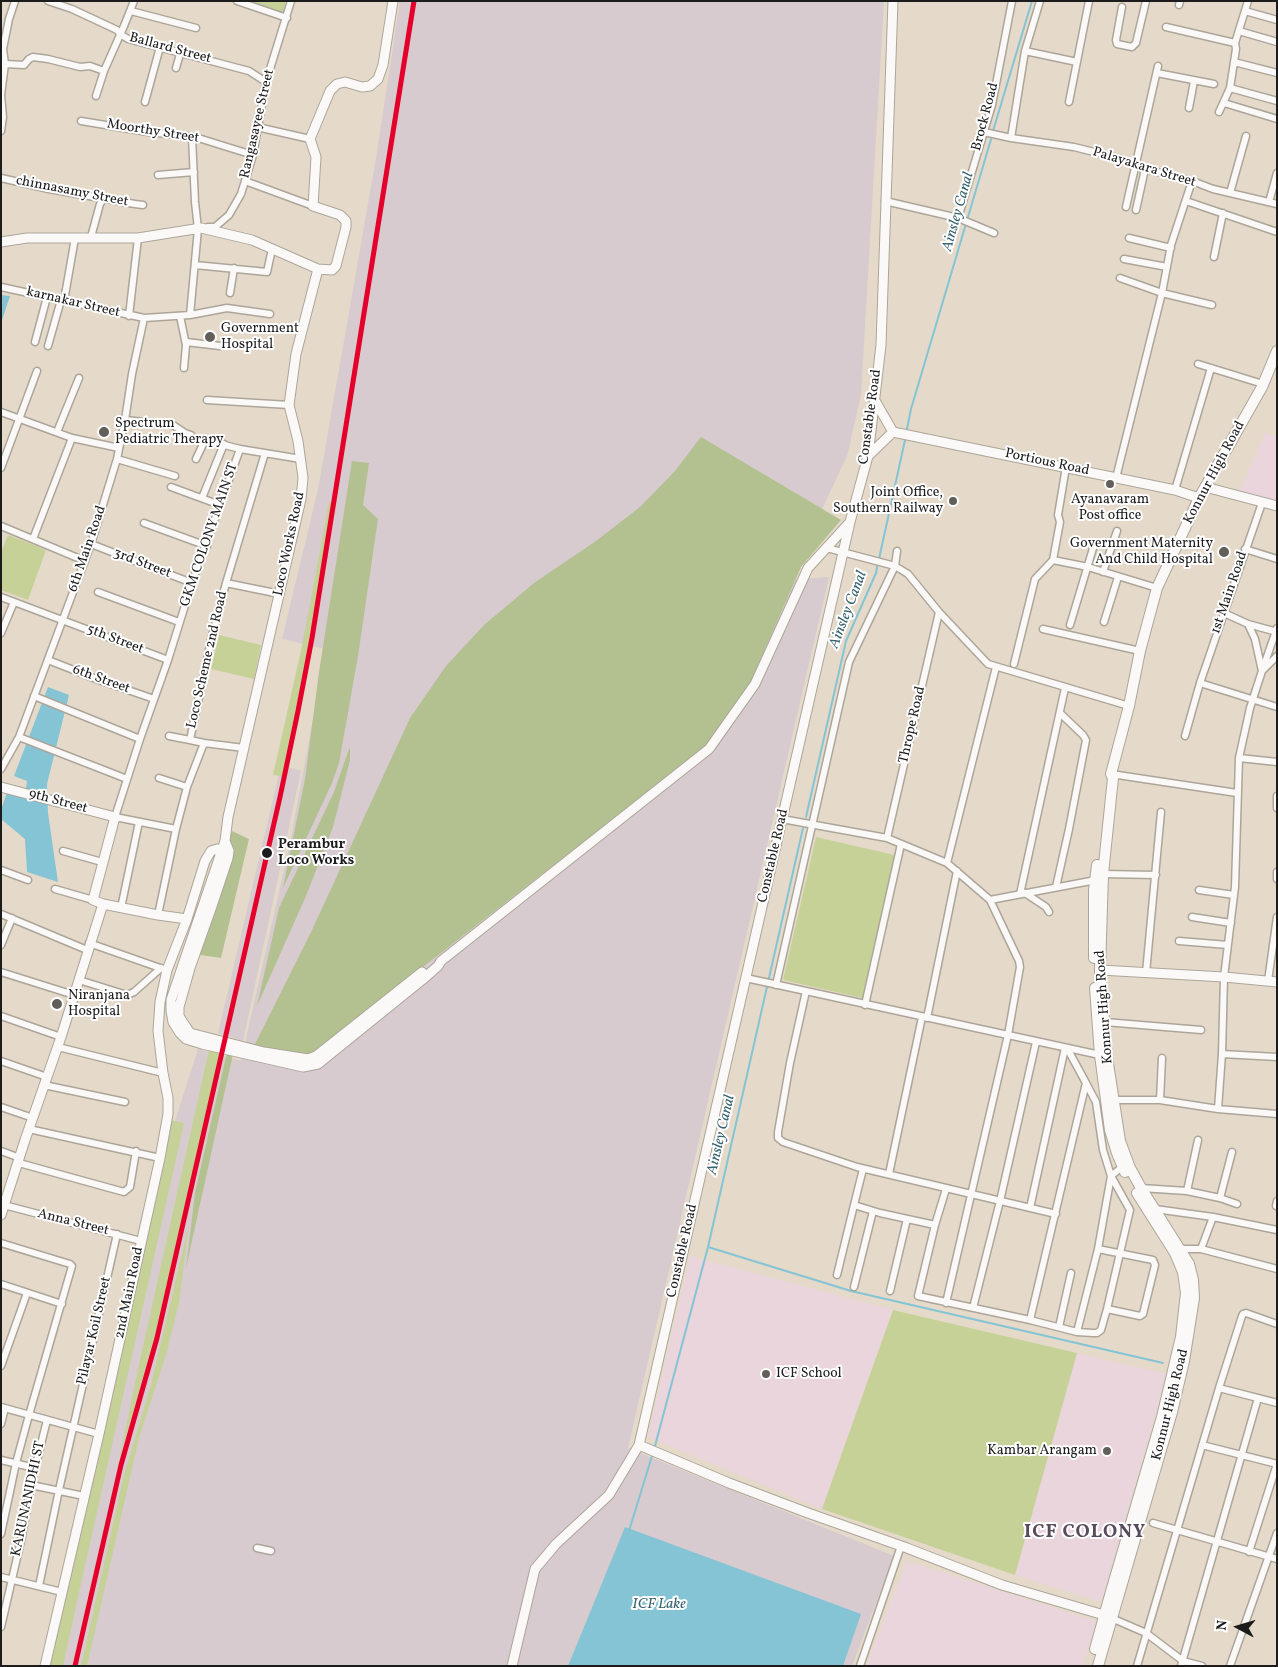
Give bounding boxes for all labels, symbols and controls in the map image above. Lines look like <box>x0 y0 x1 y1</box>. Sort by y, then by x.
street label: Ballard Street <box>127 30 213 68</box>
street label: Rangasayee Street <box>237 68 279 180</box>
street label: Brock Road <box>969 81 1003 153</box>
street label: Moorthy Street <box>106 116 200 148</box>
street label: Palayakara Street <box>1090 144 1198 192</box>
water label: Ainsley Canal <box>939 170 979 254</box>
street label: chinnasamy Street <box>14 173 130 211</box>
street label: karnakar Street <box>24 284 122 322</box>
place label: Government Hospital <box>221 321 299 354</box>
marker: Government Hospital <box>203 330 217 344</box>
street label: Constable Road <box>856 369 886 465</box>
place label: Spectrum Pediatric Therapy <box>115 416 224 448</box>
street label: Konnur High Road <box>1181 419 1249 527</box>
marker: Spectrum Pediatric Therapy <box>97 425 111 439</box>
street label: Portious Road <box>1003 446 1091 480</box>
street label: GKM COLONY MAIN ST <box>177 461 243 609</box>
marker: Ayanavaram Post office <box>1104 478 1116 490</box>
place label: Joint Office, Southern Railway <box>833 485 943 518</box>
street label: Loco Works Road <box>271 490 309 598</box>
place label: Ayanavaram Post office <box>1071 492 1149 524</box>
marker: Joint Office, Southern Railway <box>947 495 959 507</box>
street label: 6th Main Road <box>65 504 111 594</box>
place label: Government Maternity And Child Hospital <box>1070 536 1213 568</box>
street label: 3rd Street <box>111 545 173 583</box>
marker: Government Maternity And Child Hospital <box>1217 545 1231 559</box>
street label: 1st Main Road <box>1208 550 1252 636</box>
water label: Ainsley Canal <box>826 569 872 651</box>
street label: Loco Scheme 2nd Road <box>184 590 232 730</box>
street label: 5th Street <box>84 621 146 659</box>
street label: 6th Street <box>70 662 132 698</box>
street label: Thrope Road <box>896 685 930 765</box>
street label: 9th Street <box>27 786 89 818</box>
street label: Constable Road <box>755 808 793 904</box>
place label: Perambur Loco Works <box>278 837 354 870</box>
marker: Perambur Loco Works <box>260 846 274 860</box>
street label: Konnur High Road <box>1093 949 1117 1065</box>
place label: Niranjana Hospital <box>68 988 130 1020</box>
marker: Niranjana Hospital <box>50 997 64 1011</box>
water label: Ainsley Canal <box>704 1093 740 1177</box>
street label: Constable Road <box>664 1203 702 1299</box>
street label: Anna Street <box>36 1206 110 1240</box>
street label: 2nd Main Road <box>112 1245 148 1341</box>
street label: Pilayar Koil Street <box>74 1275 116 1387</box>
street label: Konnur High Road <box>1149 1348 1193 1462</box>
place label: ICF School <box>776 1366 842 1382</box>
marker: ICF School <box>760 1368 772 1380</box>
street label: KARUNANIDHI ST <box>9 1440 49 1558</box>
place label: Kambar Arangam <box>987 1443 1097 1459</box>
marker: Kambar Arangam <box>1101 1445 1113 1457</box>
district label: ICF COLONY <box>1023 1523 1147 1545</box>
water label: ICF Lake <box>632 1596 686 1614</box>
north arrow <box>1213 1602 1263 1652</box>
text: N <box>1213 1619 1233 1631</box>

